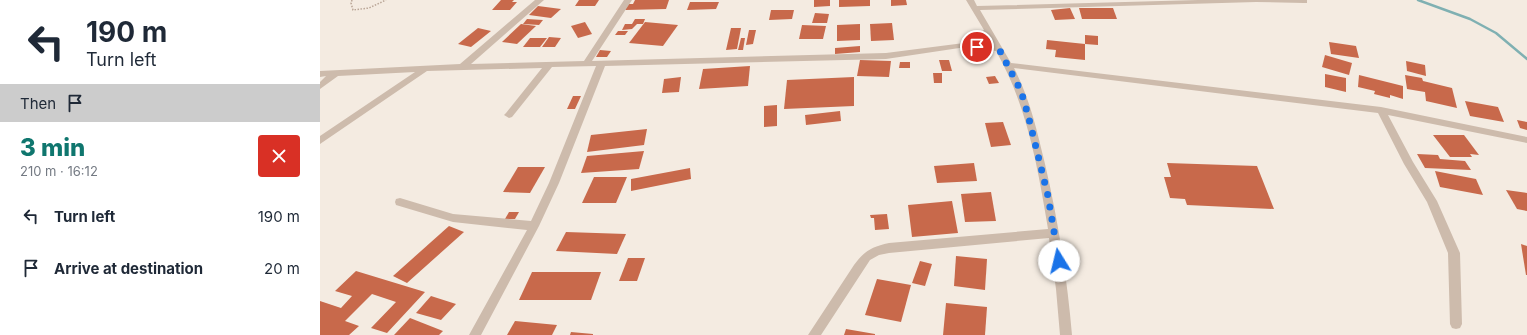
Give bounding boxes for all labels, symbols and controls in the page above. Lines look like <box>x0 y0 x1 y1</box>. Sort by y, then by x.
text: 190 m <box>86 15 167 49</box>
icon: left <box>20 16 72 68</box>
pin <box>960 30 994 64</box>
icon: arrive <box>966 36 988 58</box>
text: Turn left <box>86 49 156 70</box>
icon: arrive <box>64 92 86 114</box>
text: Then <box>20 94 56 113</box>
text: 3 min <box>20 133 85 162</box>
button: close <box>258 135 300 177</box>
text: 210 m · 16:12 <box>20 163 98 179</box>
icon: left <box>20 205 42 227</box>
text: Turn left <box>54 207 115 226</box>
text: 190 m <box>258 207 300 226</box>
position arrow <box>1038 240 1080 282</box>
icon: arrive <box>20 257 42 279</box>
text: Arrive at destination <box>54 259 203 278</box>
text: 20 m <box>264 259 300 278</box>

